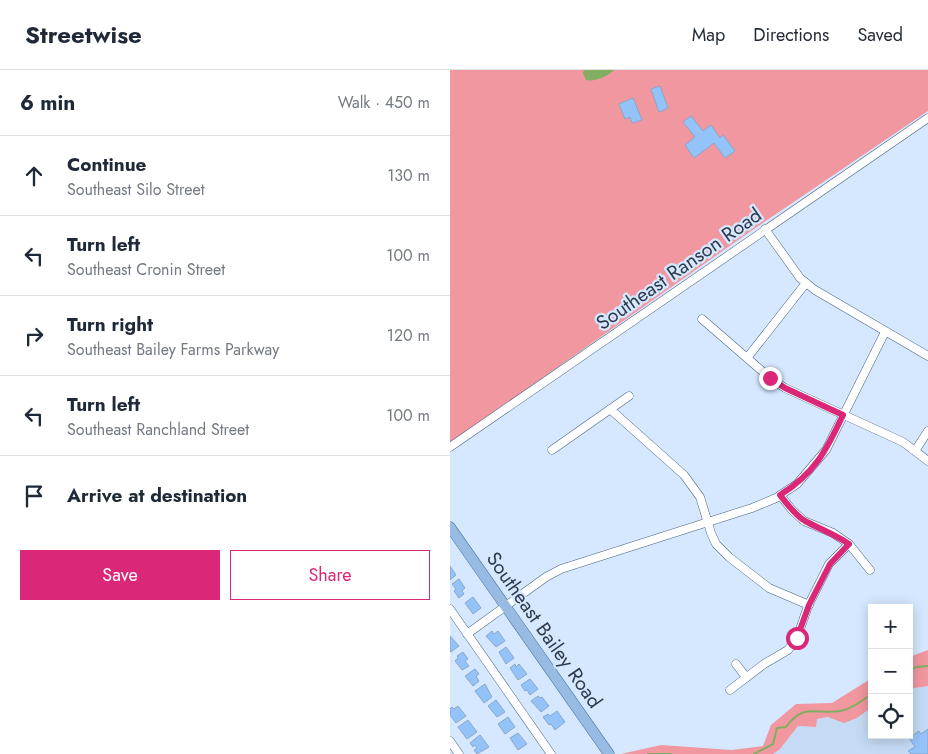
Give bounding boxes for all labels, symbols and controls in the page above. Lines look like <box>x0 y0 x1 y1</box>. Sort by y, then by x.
text: Streetwise <box>25 17 142 52</box>
text: Map <box>692 22 725 48</box>
text: Directions <box>753 22 829 48</box>
text: Saved <box>857 22 903 48</box>
text: 6 min <box>20 88 75 118</box>
text: Walk · 450 m <box>338 91 430 114</box>
text: Continue <box>67 151 146 178</box>
icon: ahead <box>20 162 48 190</box>
text: 130 m <box>387 164 430 187</box>
text: Southeast Silo Street <box>67 178 205 201</box>
street label: Southeast Ranson Road <box>590 201 768 337</box>
text: Turn left <box>67 231 140 258</box>
icon: left <box>20 242 48 270</box>
text: 100 m <box>386 244 430 267</box>
text: Southeast Cronin Street <box>67 258 225 281</box>
text: Turn right <box>67 311 153 338</box>
icon: right <box>20 322 48 350</box>
text: 120 m <box>387 324 430 347</box>
text: Southeast Bailey Farms Parkway <box>67 338 279 361</box>
route end <box>759 367 782 390</box>
text: Turn left <box>67 391 140 418</box>
icon: left <box>20 402 48 430</box>
text: 100 m <box>386 404 430 427</box>
text: Southeast Ranchland Street <box>67 418 249 441</box>
icon: arrive <box>20 482 48 510</box>
text: Arrive at destination <box>67 482 247 509</box>
street label: Southeast Bailey Road <box>479 546 609 714</box>
button: Save <box>20 550 220 600</box>
button: Share <box>230 550 430 600</box>
map controls <box>868 604 913 739</box>
button: + <box>868 604 913 649</box>
route start <box>786 627 809 650</box>
button: − <box>868 649 913 694</box>
button: locate <box>868 694 913 739</box>

